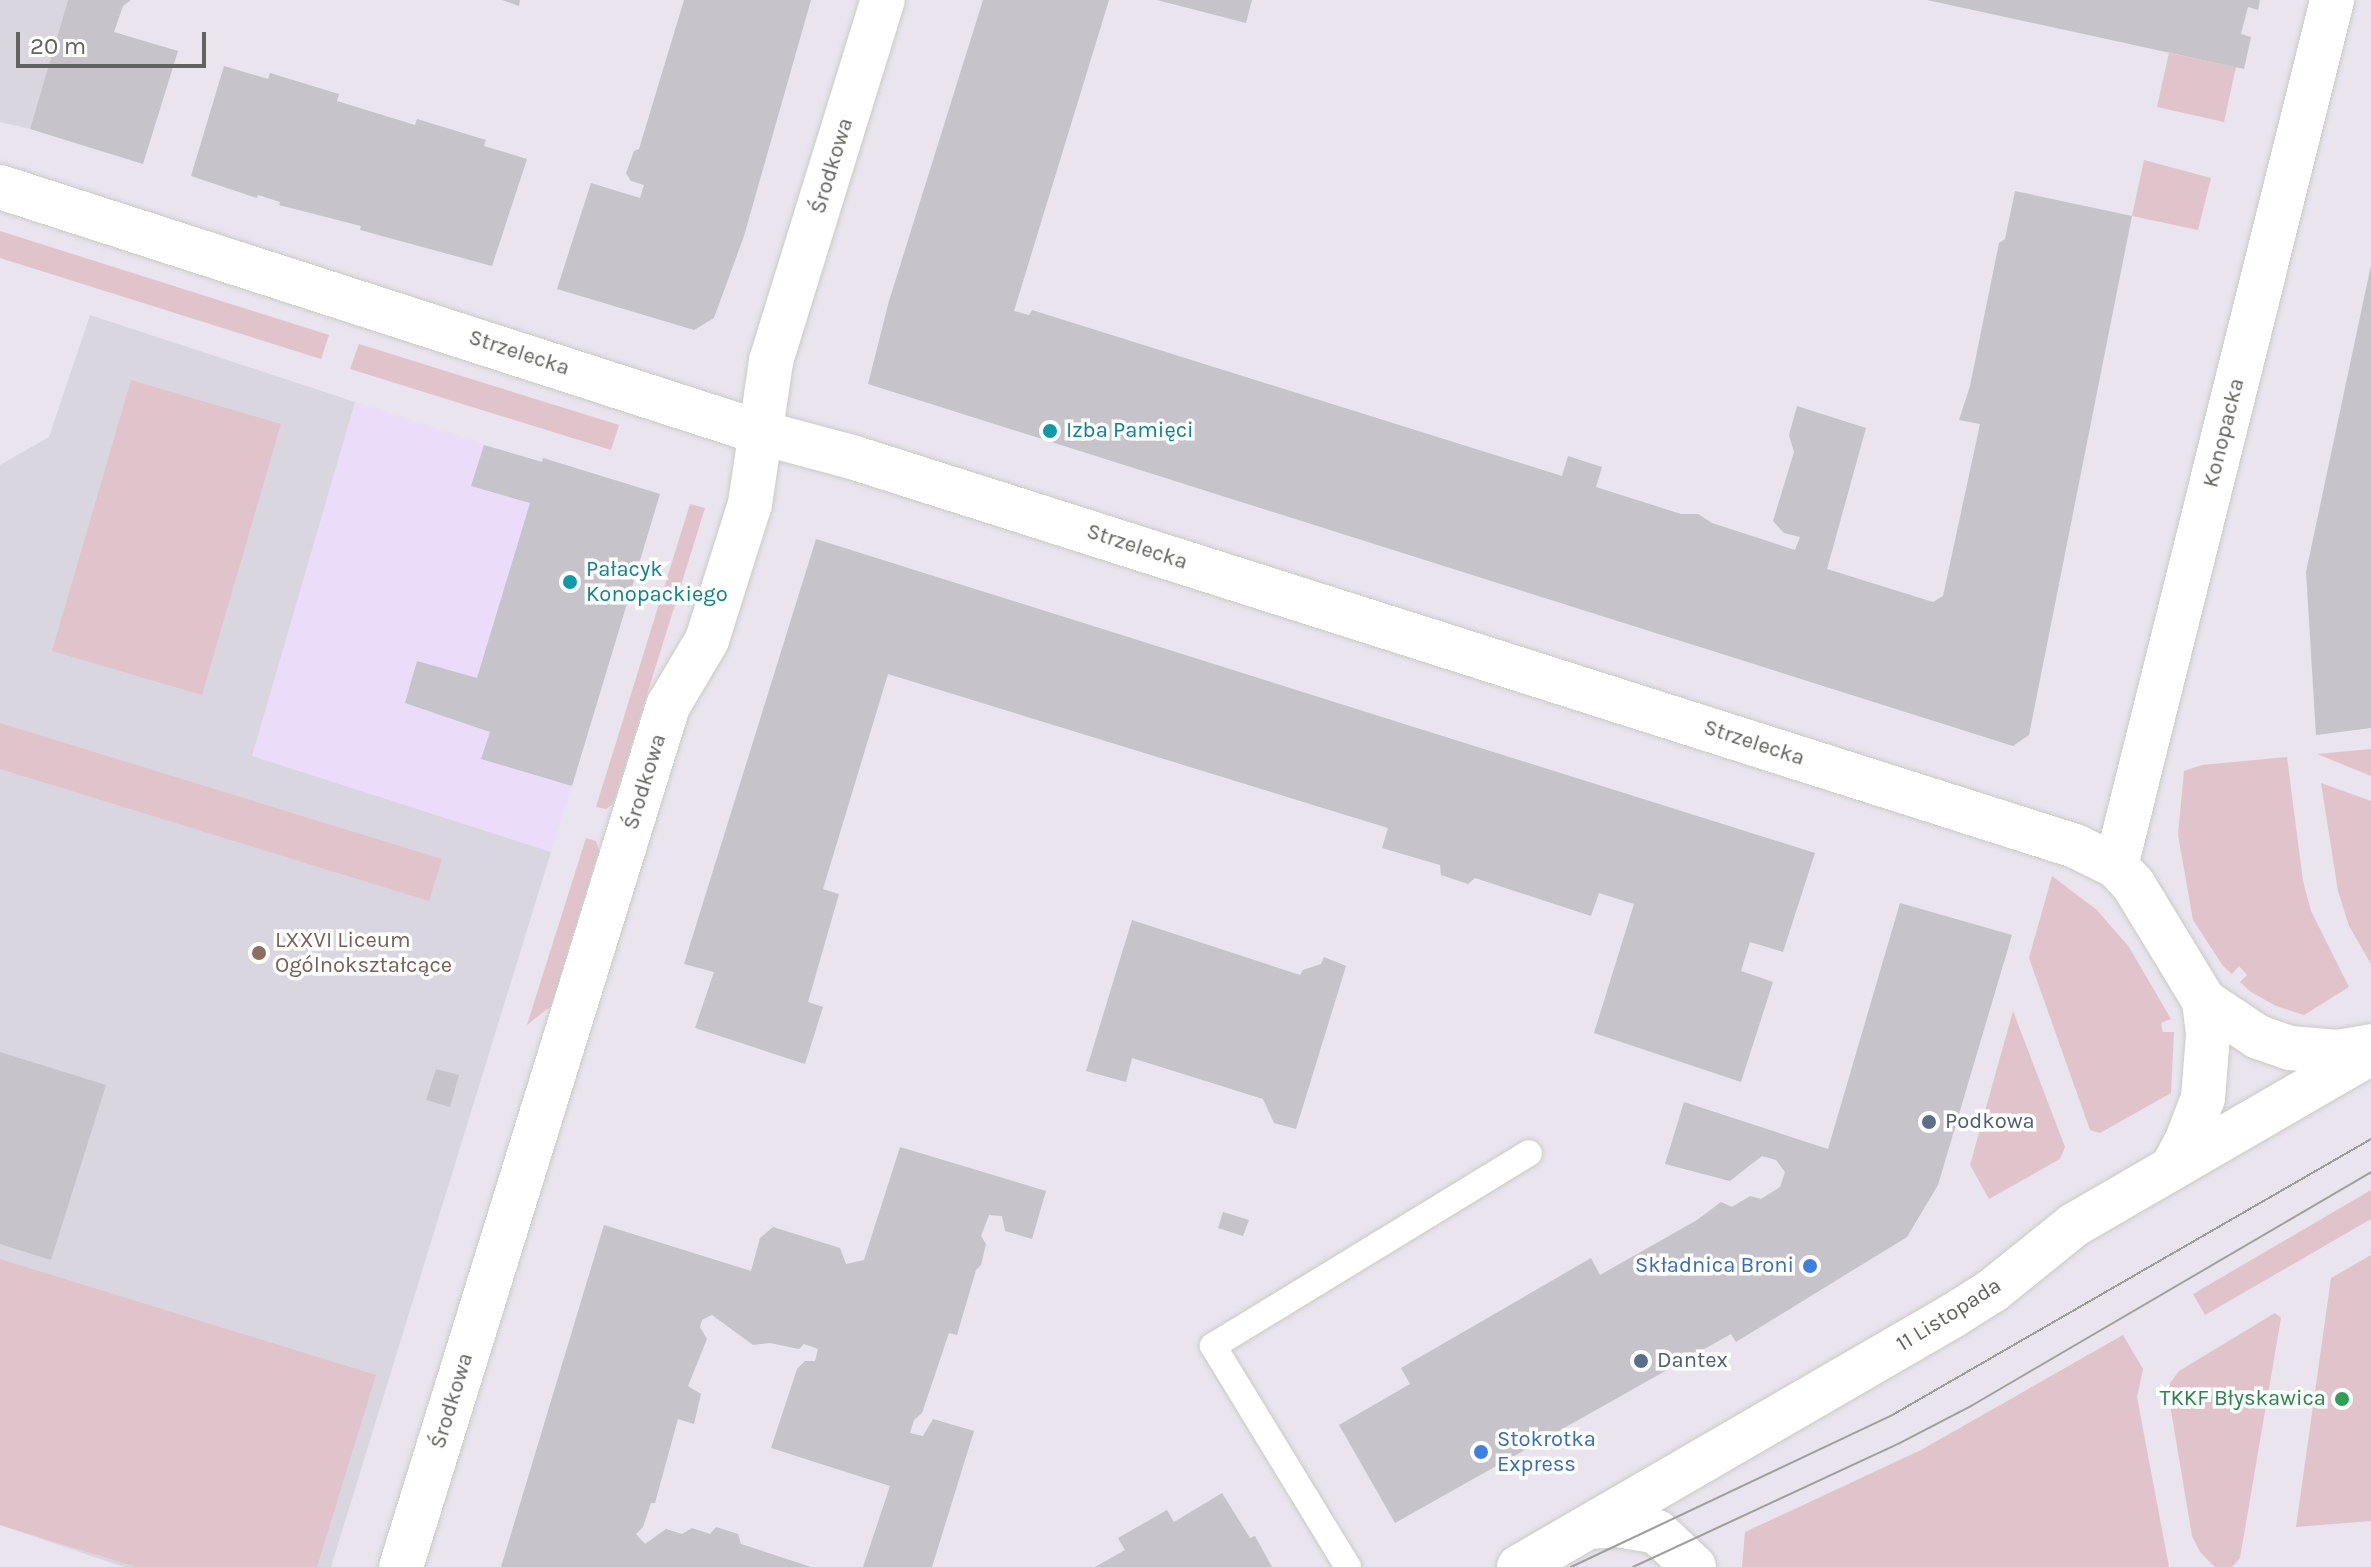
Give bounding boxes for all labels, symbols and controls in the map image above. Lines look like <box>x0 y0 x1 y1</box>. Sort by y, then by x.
scale bar <box>20 16 210 66</box>
text: 20 m <box>30 32 86 60</box>
street label: Środkowa <box>805 115 859 217</box>
street label: Strzelecka <box>465 324 573 382</box>
street label: Konopacka <box>2198 376 2250 490</box>
place label: Izba Pamięci <box>1066 418 1194 444</box>
marker: Izba Pamięci <box>1041 422 1059 440</box>
street label: Strzelecka <box>1083 518 1191 576</box>
place label: Pałacyk Konopackiego <box>586 556 728 608</box>
marker: Pałacyk Konopackiego <box>561 573 579 591</box>
street label: Strzelecka <box>1700 714 1808 772</box>
street label: Środkowa <box>618 731 672 833</box>
place label: LXXVI Liceum Ogólnokształcące <box>275 927 452 978</box>
marker: LXXVI Liceum Ogólnokształcące <box>250 944 268 962</box>
place label: Podkowa <box>1945 1109 2035 1135</box>
marker: Podkowa <box>1920 1113 1938 1131</box>
place label: Składnica Broni <box>1635 1253 1794 1279</box>
marker: Składnica Broni <box>1801 1257 1819 1275</box>
street label: 11 Listopada <box>1892 1272 2006 1358</box>
place label: Dantex <box>1657 1348 1728 1374</box>
street label: Środkowa <box>425 1350 479 1452</box>
marker: Dantex <box>1632 1352 1650 1370</box>
place label: TKKF Błyskawica <box>2159 1386 2326 1412</box>
marker: TKKF Błyskawica <box>2333 1390 2351 1408</box>
place label: Stokrotka Express <box>1497 1426 1596 1478</box>
marker: Stokrotka Express <box>1472 1443 1490 1461</box>

